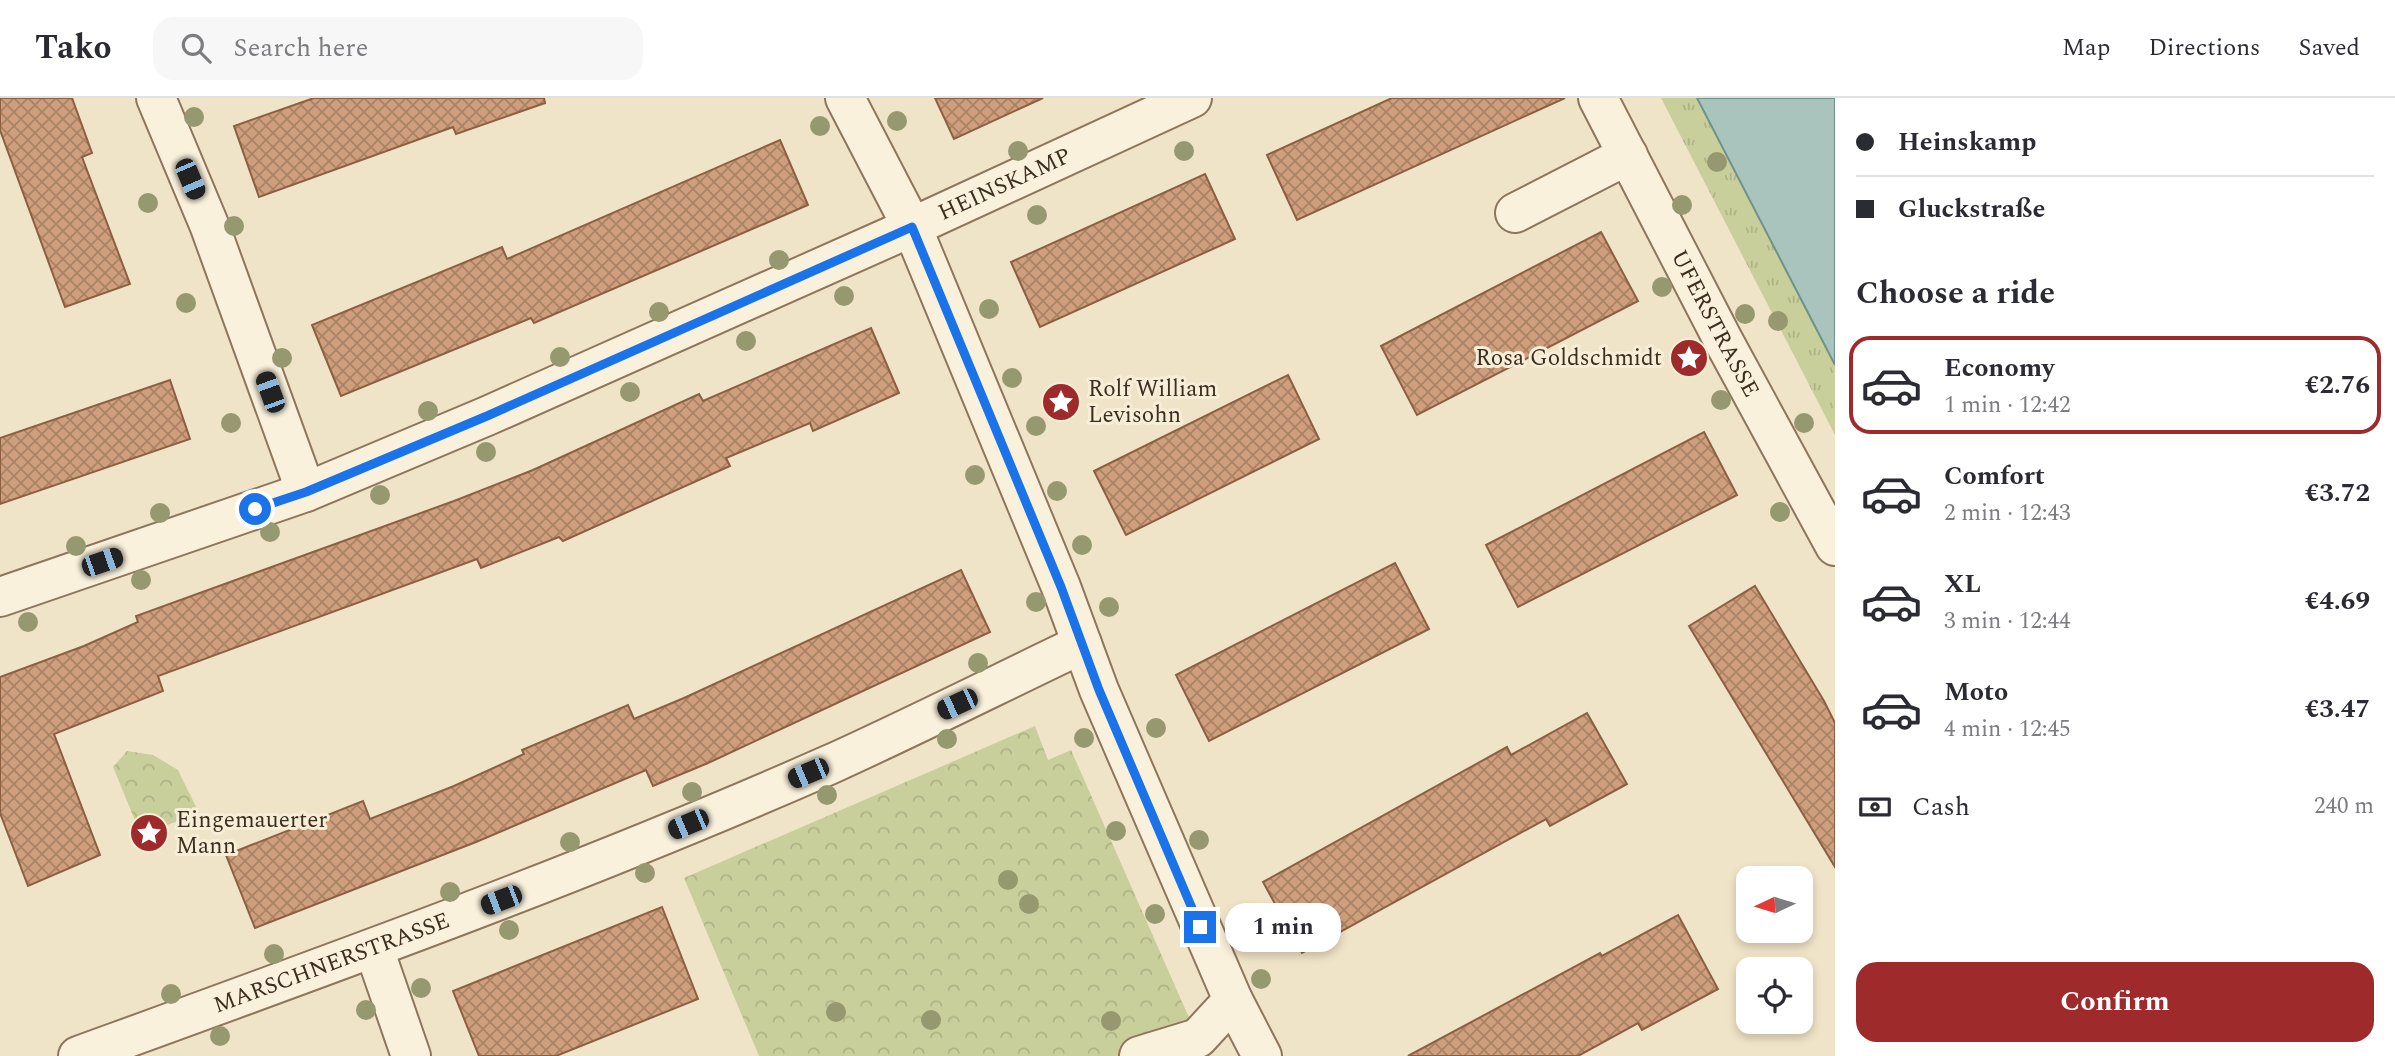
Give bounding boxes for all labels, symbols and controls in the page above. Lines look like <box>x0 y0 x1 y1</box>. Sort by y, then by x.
search box <box>153 17 643 80</box>
text: Tako <box>35 23 111 73</box>
text: Search here <box>233 28 368 68</box>
icon: search <box>177 29 215 67</box>
text: Map <box>2062 30 2110 66</box>
text: Directions <box>2148 30 2260 66</box>
text: Saved <box>2298 30 2360 66</box>
text: Heinskamp <box>1898 122 2036 162</box>
street label: HEINSKAMP <box>932 138 1077 230</box>
car <box>173 156 208 202</box>
text: Gluckstraße <box>1898 189 2045 229</box>
street label: UFERSTRASSE <box>1662 243 1768 404</box>
text: Choose a ride <box>1856 269 2055 318</box>
place icon: Rosa Goldschmidt <box>1668 337 1710 379</box>
place label: Rosa Goldschmidt <box>1476 341 1662 376</box>
text: Economy <box>1944 348 2054 388</box>
icon: car <box>1860 354 1923 417</box>
text: €2.76 <box>2305 365 2370 405</box>
car <box>253 369 288 415</box>
place label: Rolf William Levisohn <box>1088 372 1217 433</box>
place icon: Rolf William Levisohn <box>1040 381 1082 423</box>
text: 1 min · 12:42 <box>1944 388 2071 423</box>
text: Comfort <box>1944 456 2045 496</box>
icon: car <box>1860 462 1923 525</box>
text: €3.72 <box>2305 473 2370 513</box>
route start <box>239 493 271 525</box>
text: 2 min · 12:43 <box>1944 496 2071 531</box>
car <box>79 545 126 579</box>
text: XL <box>1944 564 1981 604</box>
icon: car <box>1860 570 1923 633</box>
text: €4.69 <box>2305 581 2370 621</box>
text: 3 min · 12:44 <box>1944 604 2071 639</box>
text: Moto <box>1944 672 2008 712</box>
icon: car <box>1860 678 1923 741</box>
car <box>934 686 981 722</box>
text: €3.47 <box>2305 689 2370 729</box>
text: 4 min · 12:45 <box>1944 712 2071 747</box>
car <box>785 755 832 791</box>
text: Cash <box>1912 787 1970 827</box>
icon: cash <box>1856 788 1894 826</box>
text: 240 m <box>2314 789 2374 824</box>
place label: Eingemauerter Mann <box>176 803 327 864</box>
car <box>665 806 712 842</box>
place icon: Eingemauerter Mann <box>128 812 170 854</box>
north arrow <box>1736 866 1813 943</box>
map controls <box>1736 866 1813 1034</box>
car <box>478 883 525 917</box>
callout: 1 min <box>1224 902 1340 952</box>
street label: MARSCHNERSTRASSE <box>208 903 455 1023</box>
text: 1 min <box>1252 910 1314 945</box>
route end <box>1184 911 1216 943</box>
button: locate <box>1736 957 1813 1034</box>
button: Confirm <box>1856 962 2374 1042</box>

